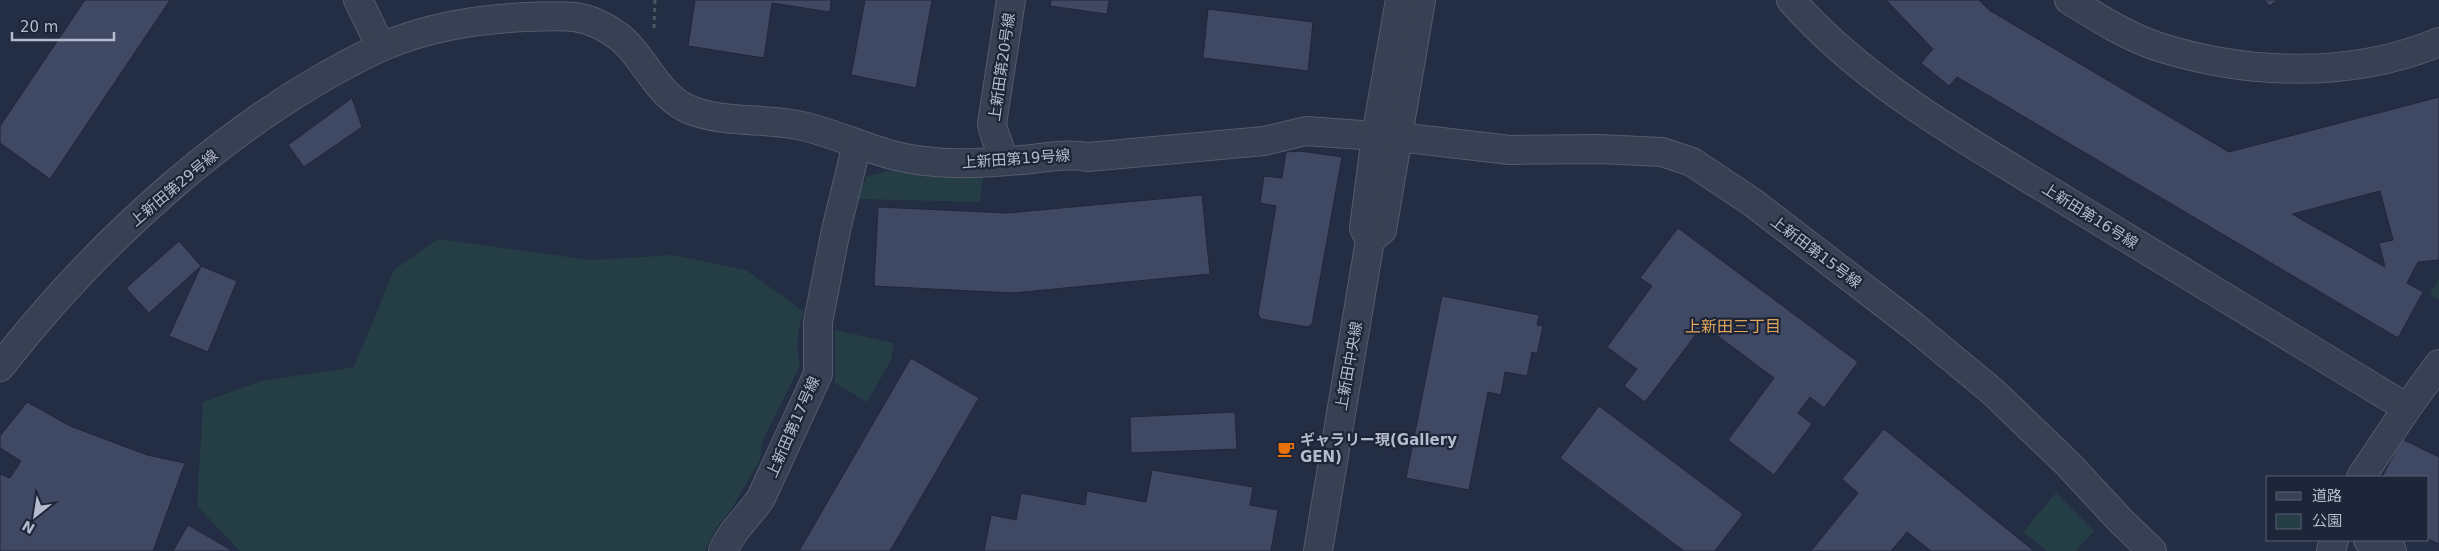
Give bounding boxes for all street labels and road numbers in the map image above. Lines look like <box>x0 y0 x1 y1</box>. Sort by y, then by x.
street label: 上新田第20号線 <box>985 12 1019 122</box>
street label: 上新田第29号線 <box>126 146 222 230</box>
street label: 上新田第19号線 <box>961 146 1071 172</box>
street label: 上新田第16号線 <box>2039 179 2141 253</box>
street label: 上新田第15号線 <box>1767 212 1865 292</box>
street label: 上新田中央線 <box>1332 320 1366 412</box>
street label: 上新田第17号線 <box>763 374 823 480</box>

